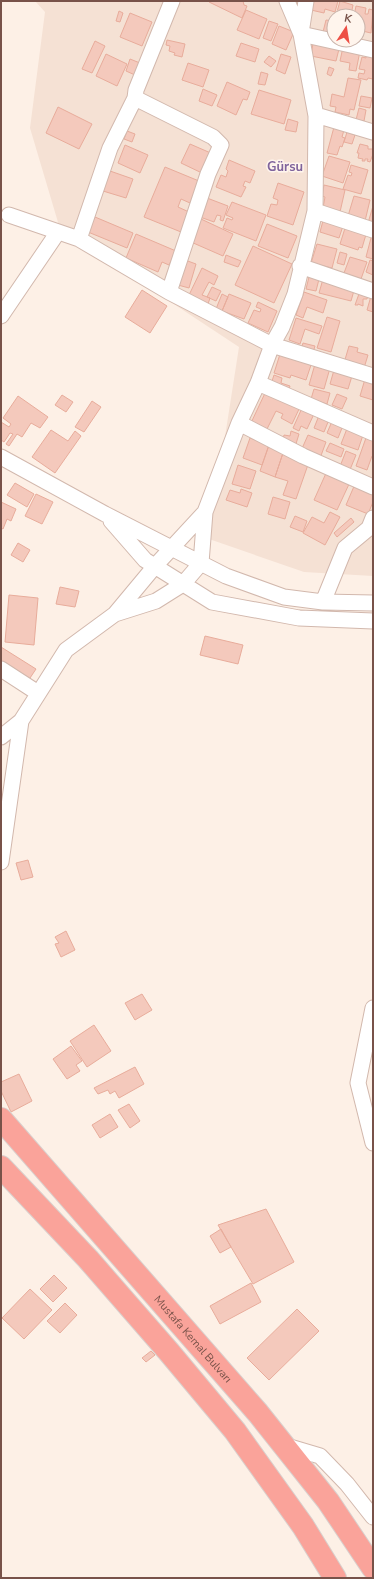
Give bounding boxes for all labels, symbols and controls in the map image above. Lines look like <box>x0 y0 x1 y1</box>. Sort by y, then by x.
north arrow <box>326 8 366 48</box>
text: K <box>343 11 354 27</box>
district label: Gürsu <box>267 158 303 176</box>
street label: Mustafa Kemal Bulvarı <box>150 1292 235 1386</box>

